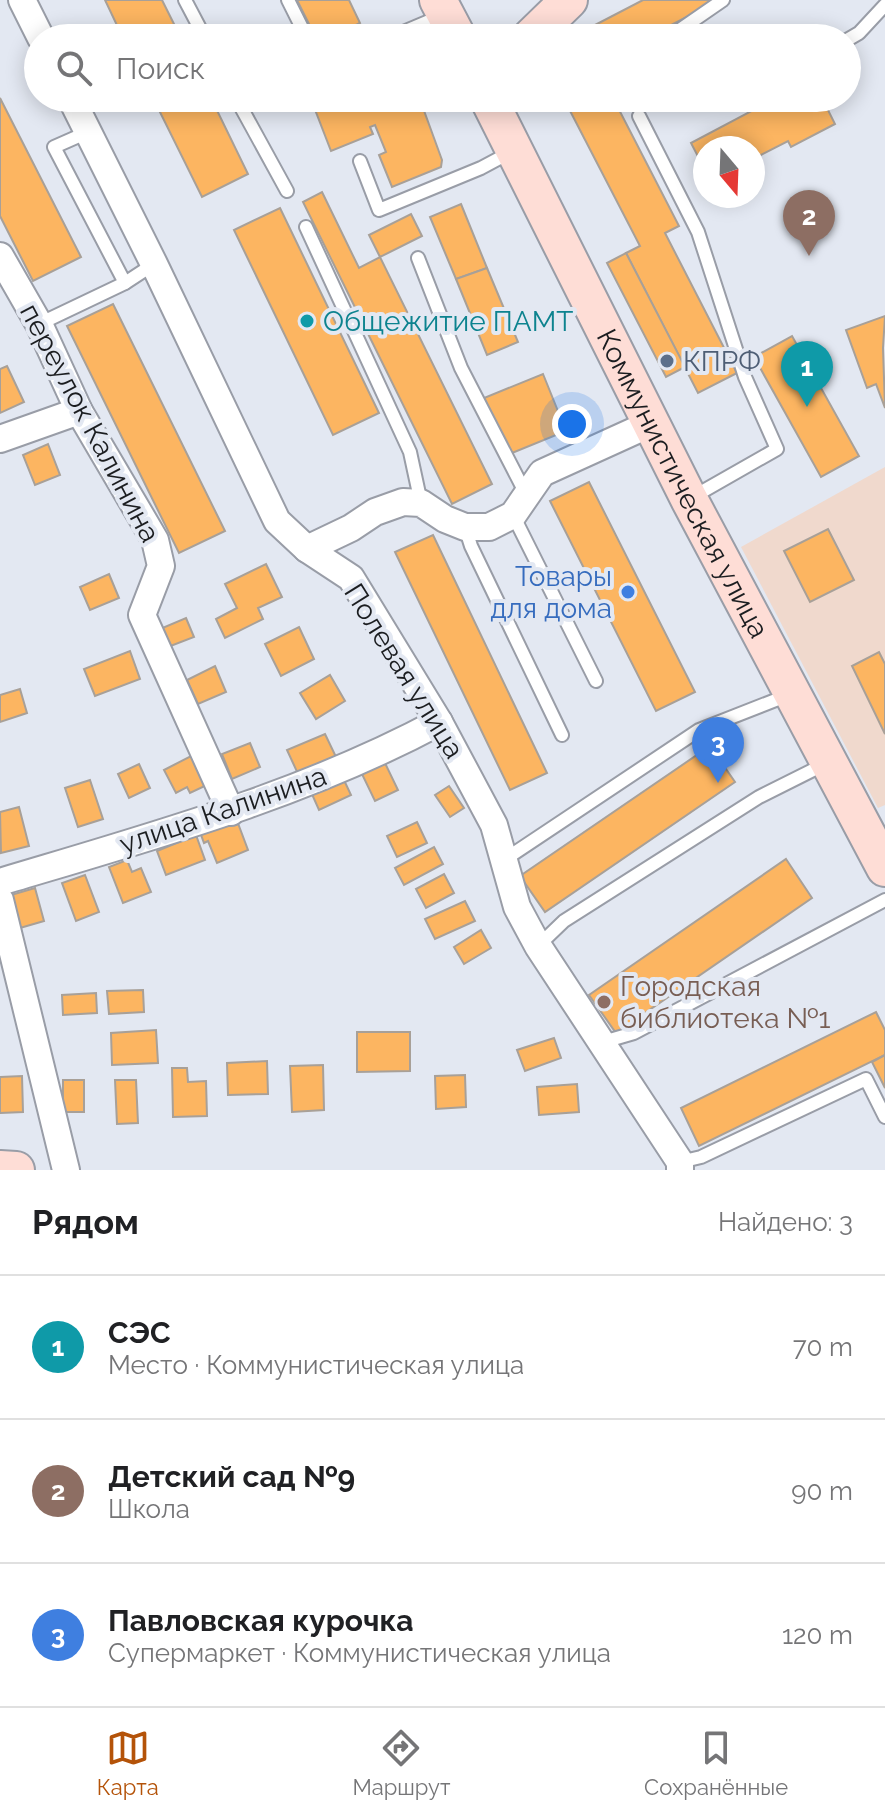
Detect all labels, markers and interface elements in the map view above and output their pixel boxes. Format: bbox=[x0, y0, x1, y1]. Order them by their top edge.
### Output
search box bbox=[24, 24, 861, 112]
icon: search bbox=[52, 46, 96, 90]
text: Поиск bbox=[116, 51, 205, 86]
north arrow bbox=[693, 136, 765, 208]
pin: 2 bbox=[783, 190, 835, 256]
street label: переулок Калинина bbox=[13, 298, 167, 548]
place label: Общежитие ПАМТ bbox=[323, 305, 573, 338]
marker: Общежитие ПАМТ bbox=[298, 312, 316, 330]
street label: Коммунистическая улица bbox=[590, 324, 776, 643]
pin: 1 bbox=[781, 341, 833, 407]
place label: КПРФ bbox=[683, 345, 761, 378]
marker: КПРФ bbox=[658, 352, 676, 370]
your location bbox=[552, 404, 592, 444]
place label: Товары для дома bbox=[490, 560, 612, 625]
street label: Полевая улица bbox=[337, 578, 471, 764]
marker: Товары для дома bbox=[619, 583, 637, 601]
pin: 3 bbox=[692, 717, 744, 783]
street label: улица Калинина bbox=[115, 759, 331, 861]
place label: Городская библиотека №1 bbox=[620, 970, 831, 1035]
marker: Городская библиотека №1 bbox=[595, 993, 613, 1011]
text: Рядом bbox=[32, 1202, 139, 1242]
text: Найдено: 3 bbox=[718, 1207, 853, 1237]
text: СЭС bbox=[108, 1315, 171, 1350]
text: 1 bbox=[52, 1332, 64, 1362]
text: 70 m bbox=[793, 1332, 853, 1362]
text: Место · Коммунистическая улица bbox=[108, 1350, 524, 1380]
text: Детский сад №9 bbox=[108, 1459, 355, 1494]
text: 2 bbox=[51, 1476, 65, 1506]
text: 90 m bbox=[791, 1476, 853, 1506]
text: Школа bbox=[108, 1494, 190, 1524]
text: Павловская курочка bbox=[108, 1603, 414, 1638]
text: 3 bbox=[51, 1620, 65, 1650]
text: 120 m bbox=[782, 1620, 853, 1650]
text: Супермаркет · Коммунистическая улица bbox=[108, 1638, 611, 1668]
tab: Карта bbox=[97, 1726, 159, 1800]
tab: Маршрут bbox=[352, 1726, 450, 1800]
tab: Сохранённые bbox=[644, 1726, 788, 1800]

